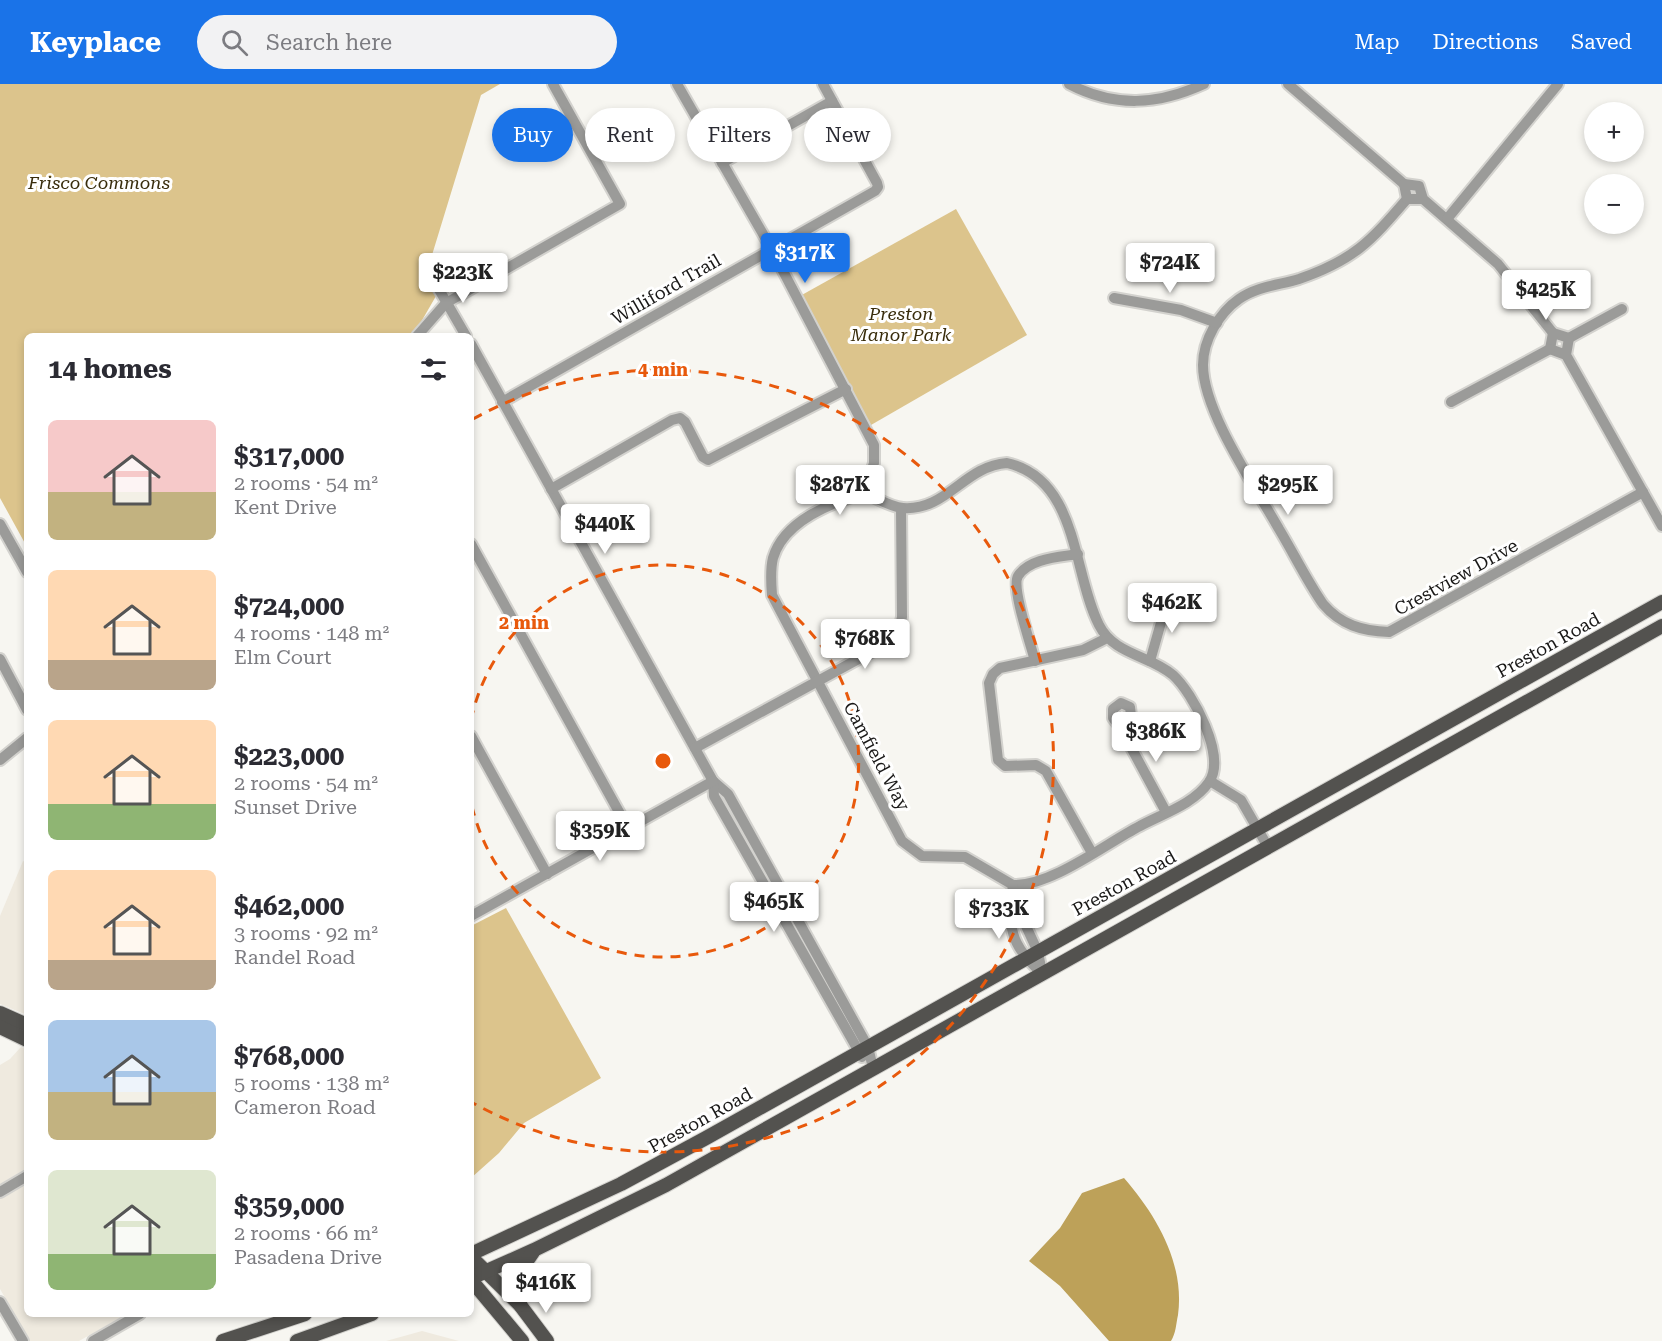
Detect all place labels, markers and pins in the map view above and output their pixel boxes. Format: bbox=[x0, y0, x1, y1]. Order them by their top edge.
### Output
pin: $317K bbox=[763, 233, 847, 284]
pin: $724K bbox=[1128, 243, 1212, 294]
pin: $223K bbox=[421, 253, 505, 304]
pin: $425K bbox=[1504, 270, 1588, 321]
pin: $287K bbox=[798, 465, 882, 516]
pin: $295K bbox=[1246, 465, 1330, 516]
pin: $440K bbox=[563, 504, 647, 555]
pin: $462K bbox=[1130, 583, 1214, 634]
pin: $768K bbox=[823, 619, 907, 670]
pin: $386K bbox=[1114, 712, 1198, 763]
centre of rings bbox=[653, 751, 673, 771]
pin: $359K bbox=[558, 811, 642, 862]
pin: $465K bbox=[732, 882, 816, 933]
pin: $733K bbox=[957, 889, 1041, 940]
pin: $416K bbox=[504, 1263, 588, 1314]

